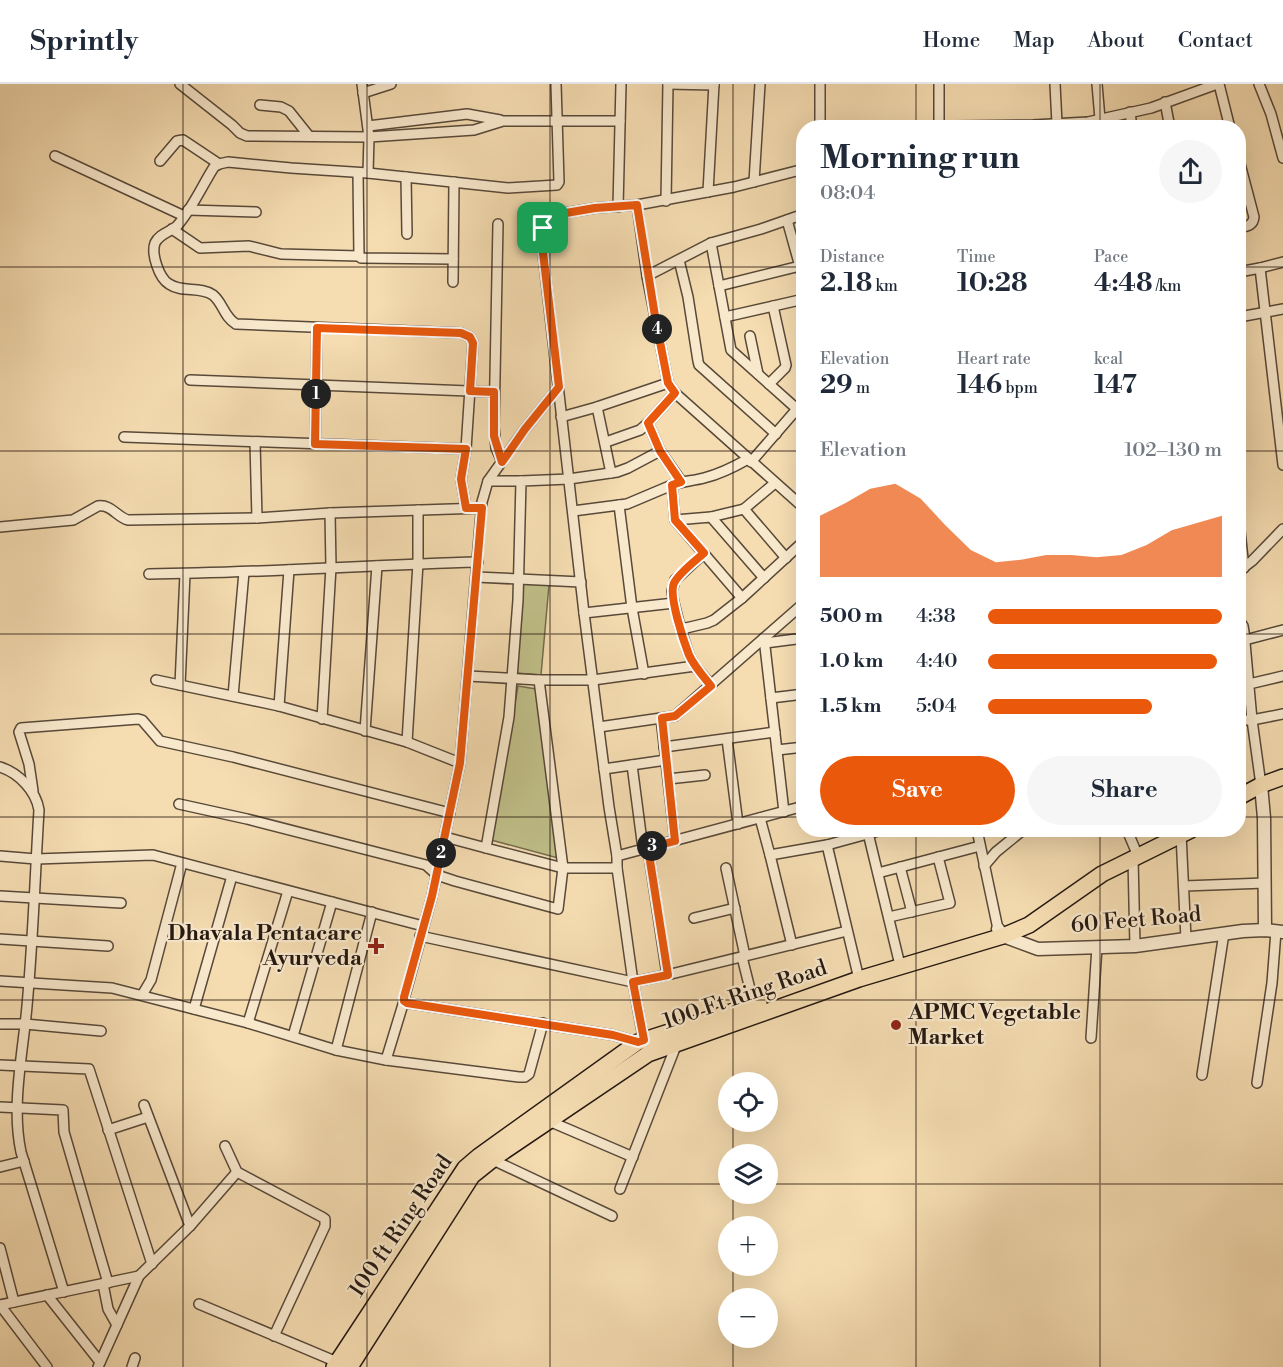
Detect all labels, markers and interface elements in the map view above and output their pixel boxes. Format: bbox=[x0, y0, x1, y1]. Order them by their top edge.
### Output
text: Sprintly bbox=[30, 24, 138, 59]
text: Home bbox=[923, 28, 980, 54]
text: Map bbox=[1013, 28, 1055, 54]
text: About bbox=[1088, 28, 1145, 54]
text: Contact bbox=[1178, 28, 1253, 54]
text: Morning run bbox=[820, 138, 1020, 179]
button: share bbox=[1159, 140, 1222, 203]
text: 08:04 bbox=[820, 181, 875, 206]
pin bbox=[517, 202, 568, 253]
icon: arrive bbox=[526, 211, 559, 244]
text: Distance bbox=[820, 247, 885, 267]
text: Time bbox=[957, 247, 996, 267]
text: Pace bbox=[1094, 247, 1128, 267]
text: 2.18 bbox=[820, 267, 872, 299]
text: 10:28 bbox=[957, 267, 1028, 299]
text: 4:48 bbox=[1094, 267, 1153, 299]
text: km bbox=[872, 276, 898, 296]
text: /km bbox=[1153, 276, 1181, 296]
pin: 4 bbox=[642, 314, 672, 344]
text: 4 bbox=[652, 319, 662, 339]
text: Elevation bbox=[820, 349, 889, 369]
text: Heart rate bbox=[957, 349, 1031, 369]
text: kcal bbox=[1094, 349, 1123, 369]
text: 29 bbox=[820, 369, 853, 401]
text: 146 bbox=[957, 369, 1002, 401]
text: 147 bbox=[1094, 369, 1137, 401]
text: m bbox=[853, 378, 870, 398]
text: bpm bbox=[1002, 378, 1038, 398]
pin: 1 bbox=[301, 379, 331, 409]
text: 1 bbox=[312, 384, 320, 404]
text: Elevation bbox=[820, 438, 907, 463]
text: 102–130 m bbox=[1124, 438, 1222, 463]
text: 500 m bbox=[820, 604, 883, 629]
text: 4:38 bbox=[916, 604, 956, 629]
text: 1.0 km bbox=[820, 649, 884, 674]
text: 4:40 bbox=[916, 649, 958, 674]
text: 1.5 km bbox=[820, 694, 881, 719]
text: 5:04 bbox=[916, 694, 957, 719]
button: Save bbox=[820, 756, 1015, 825]
button: Share bbox=[1027, 756, 1222, 825]
pin: 3 bbox=[637, 831, 667, 861]
text: 3 bbox=[647, 836, 657, 856]
pin: 2 bbox=[426, 838, 456, 868]
text: 2 bbox=[436, 843, 446, 863]
street label: 60 Feet Road bbox=[1070, 901, 1203, 939]
place label: Dhavala Pentacare Ayurveda bbox=[168, 920, 363, 972]
marker: Dhavala Pentacare Ayurveda bbox=[367, 937, 385, 955]
street label: 100 Ft Ring Road bbox=[659, 954, 831, 1036]
place label: APMC Vegetable Market bbox=[907, 999, 1081, 1051]
marker: APMC Vegetable Market bbox=[889, 1018, 903, 1032]
map controls bbox=[718, 1072, 778, 1348]
button: locate bbox=[718, 1072, 778, 1132]
button: layers bbox=[718, 1144, 778, 1204]
street label: 100 ft Ring Road bbox=[343, 1149, 459, 1302]
button: + bbox=[718, 1216, 778, 1276]
button: − bbox=[718, 1288, 778, 1348]

